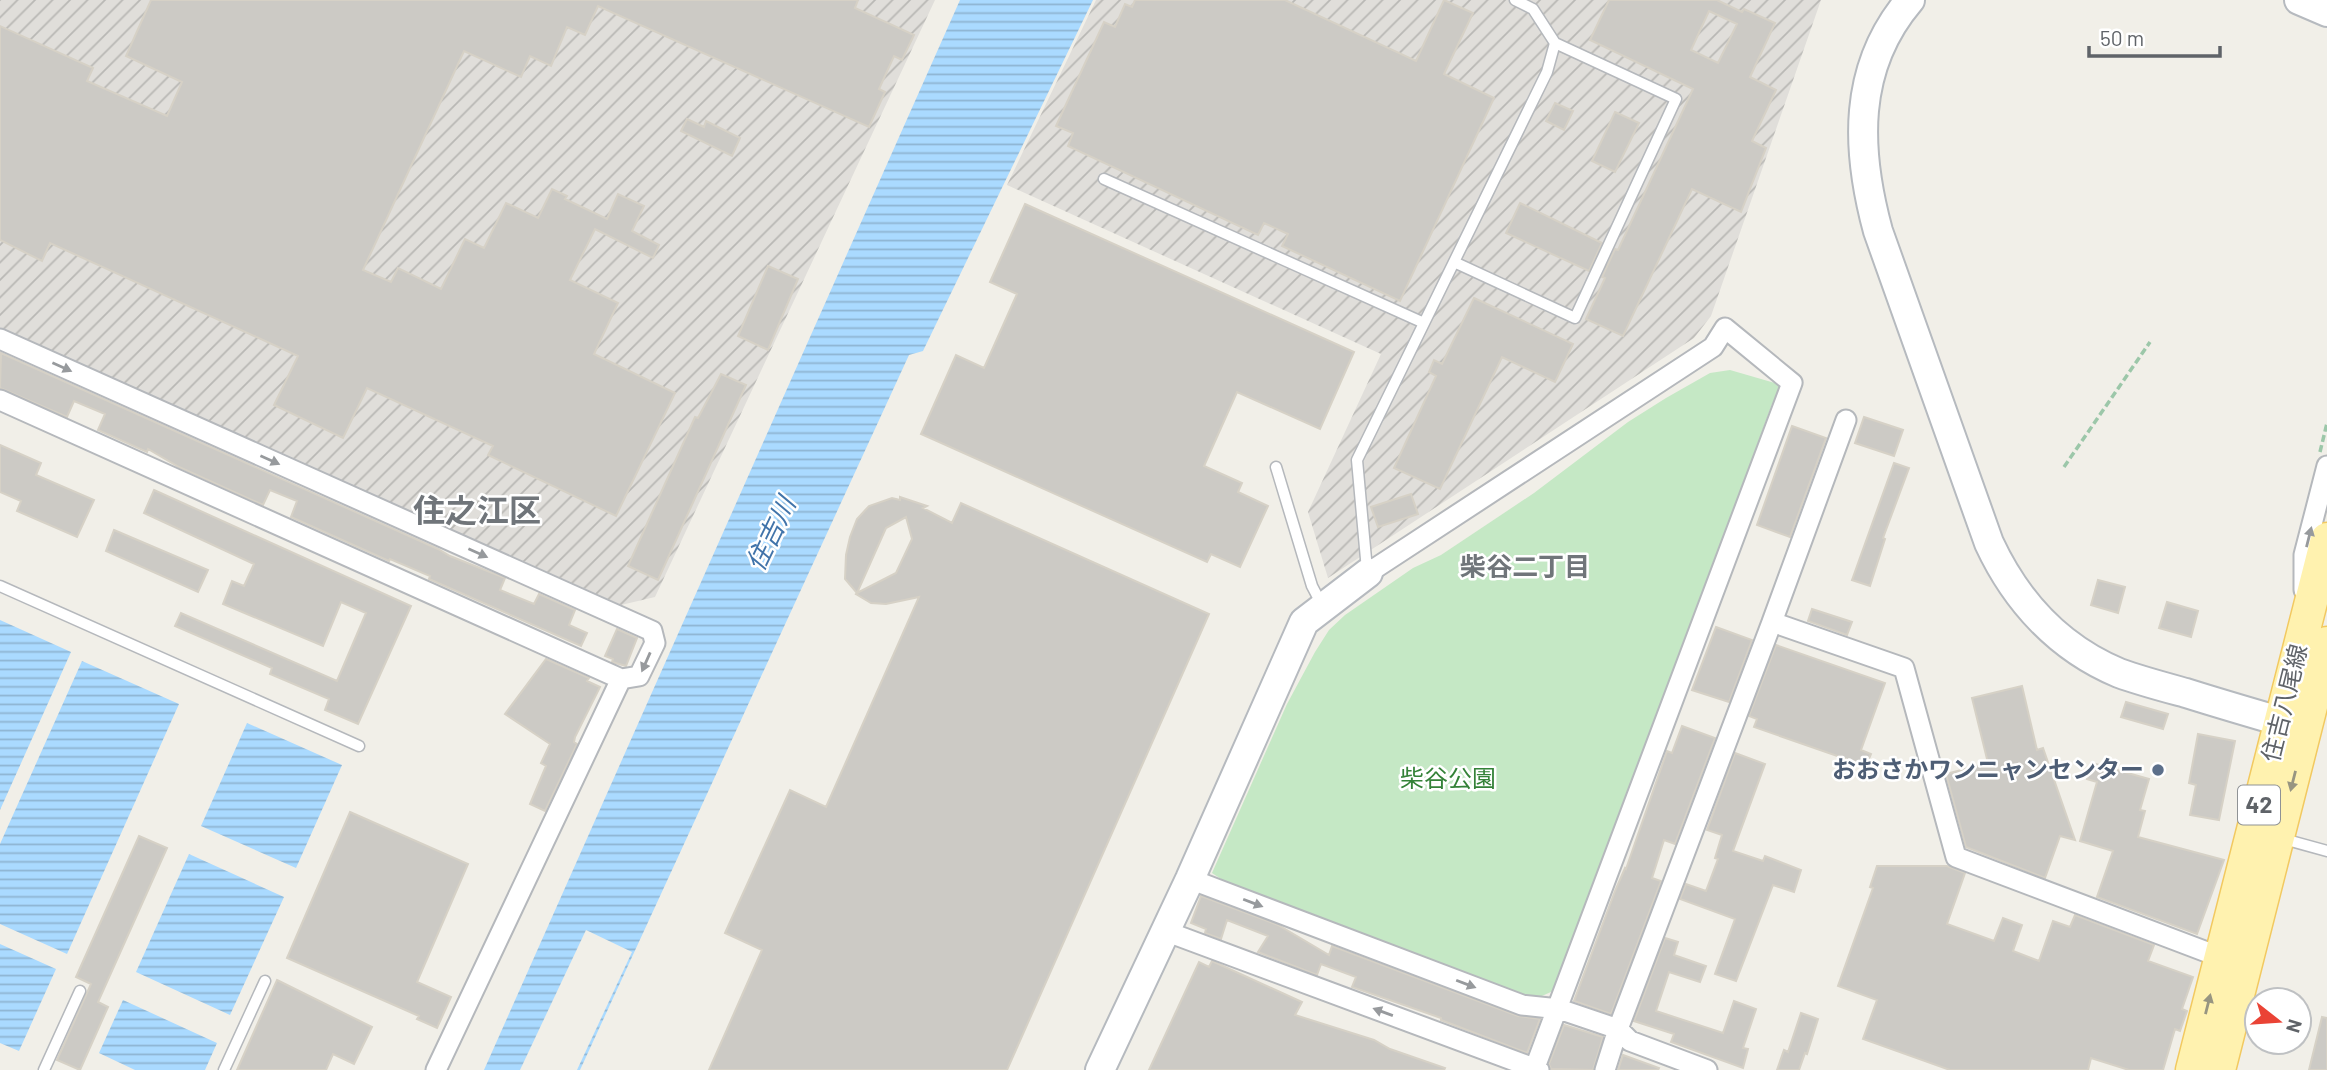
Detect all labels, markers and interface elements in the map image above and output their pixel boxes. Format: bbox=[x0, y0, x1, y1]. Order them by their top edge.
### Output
scale bar bbox=[2089, 14, 2220, 58]
text: 50 m bbox=[2100, 25, 2144, 50]
one-way arrow bbox=[52, 361, 72, 373]
one-way arrow bbox=[260, 454, 280, 466]
water label: 住吉川 bbox=[739, 489, 802, 575]
district label: 住之江区 bbox=[413, 490, 541, 528]
one-way arrow bbox=[2304, 526, 2315, 548]
one-way arrow bbox=[467, 548, 488, 559]
district label: 柴谷二丁目 bbox=[1460, 550, 1590, 581]
street label: 住吉八尾線 bbox=[2255, 641, 2312, 764]
one-way arrow bbox=[640, 652, 652, 672]
place label: おおさかワンニャンセンター bbox=[1832, 754, 2144, 783]
marker: おおさかワンニャンセンター bbox=[2150, 762, 2166, 778]
park label: 柴谷公園 bbox=[1400, 763, 1496, 792]
one-way arrow bbox=[2287, 770, 2298, 792]
road number: 42 bbox=[2238, 786, 2280, 824]
one-way arrow bbox=[1243, 898, 1264, 909]
one-way arrow bbox=[1456, 978, 1477, 989]
north arrow bbox=[2243, 986, 2313, 1056]
one-way arrow bbox=[2203, 993, 2214, 1015]
one-way arrow bbox=[1372, 1006, 1393, 1017]
text: N bbox=[2282, 1017, 2308, 1036]

